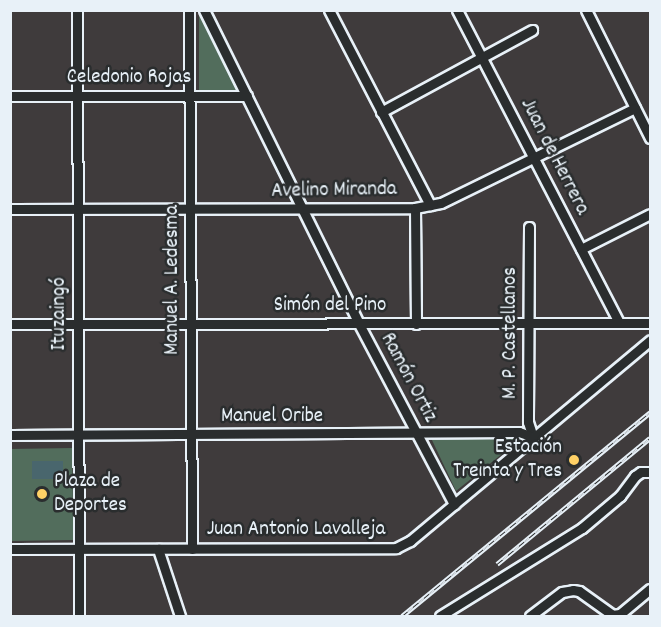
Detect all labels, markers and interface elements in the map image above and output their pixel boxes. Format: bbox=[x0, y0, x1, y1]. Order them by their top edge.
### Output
street label: Celedonio Rojas bbox=[67, 65, 191, 91]
street label: Juan de Herrera bbox=[514, 95, 594, 219]
street label: Avelino Miranda bbox=[271, 177, 397, 205]
street label: Manuel A. Ledesma bbox=[160, 205, 186, 355]
street label: M. P. Castellanos bbox=[498, 267, 524, 399]
street label: Ituzaingó bbox=[47, 277, 73, 351]
street label: Simón del Pino bbox=[274, 293, 386, 319]
street label: Ramón Ortiz bbox=[374, 329, 442, 427]
street label: Manuel Oribe bbox=[221, 404, 323, 430]
place label: Estación Treinta y Tres bbox=[453, 435, 562, 485]
marker: Estación Treinta y Tres bbox=[567, 453, 581, 467]
place label: Plaza de Deportes bbox=[54, 469, 127, 519]
marker: Plaza de Deportes bbox=[35, 487, 49, 501]
street label: Juan Antonio Lavalleja bbox=[207, 517, 385, 543]

